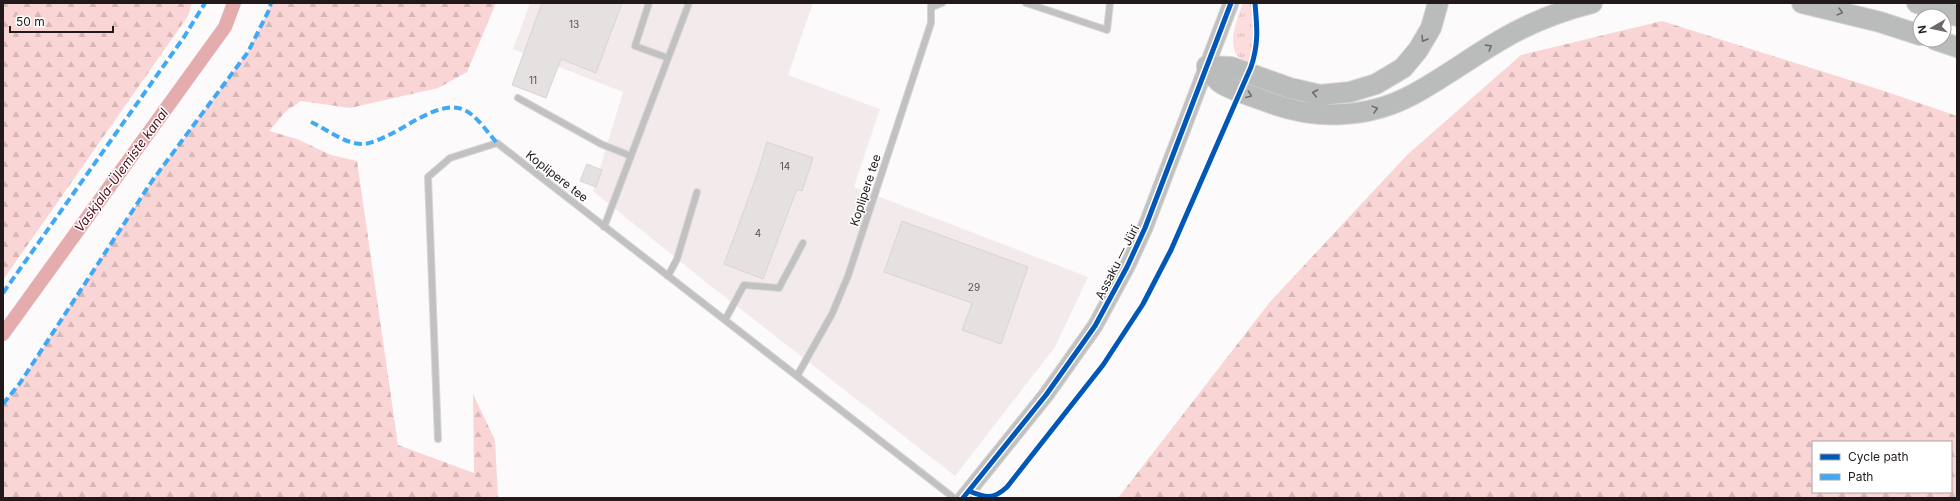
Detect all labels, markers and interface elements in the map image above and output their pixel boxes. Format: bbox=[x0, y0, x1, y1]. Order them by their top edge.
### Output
one-way arrow bbox=[1836, 7, 1843, 16]
scale bar bbox=[10, 8, 113, 34]
north arrow bbox=[1912, 8, 1952, 48]
text: 50 m bbox=[16, 14, 45, 29]
house number: 13 bbox=[569, 18, 579, 30]
text: N bbox=[1915, 24, 1930, 35]
one-way arrow bbox=[1422, 35, 1429, 42]
one-way arrow bbox=[1485, 44, 1492, 52]
house number: 11 bbox=[529, 74, 537, 86]
one-way arrow bbox=[1246, 90, 1253, 98]
one-way arrow bbox=[1312, 90, 1318, 98]
water label: Vaskjala-Ülemiste kanal bbox=[71, 104, 172, 235]
one-way arrow bbox=[1372, 105, 1379, 114]
street label: Koplipere tee bbox=[523, 147, 591, 205]
street label: Koplipere tee bbox=[846, 152, 884, 228]
house number: 14 bbox=[780, 160, 790, 172]
street label: Assaku — Jüri bbox=[1092, 222, 1142, 302]
house number: 4 bbox=[755, 227, 761, 239]
house number: 29 bbox=[968, 281, 980, 293]
legend bbox=[1812, 441, 1952, 493]
text: Cycle path bbox=[1848, 449, 1909, 464]
text: Path bbox=[1848, 469, 1873, 484]

